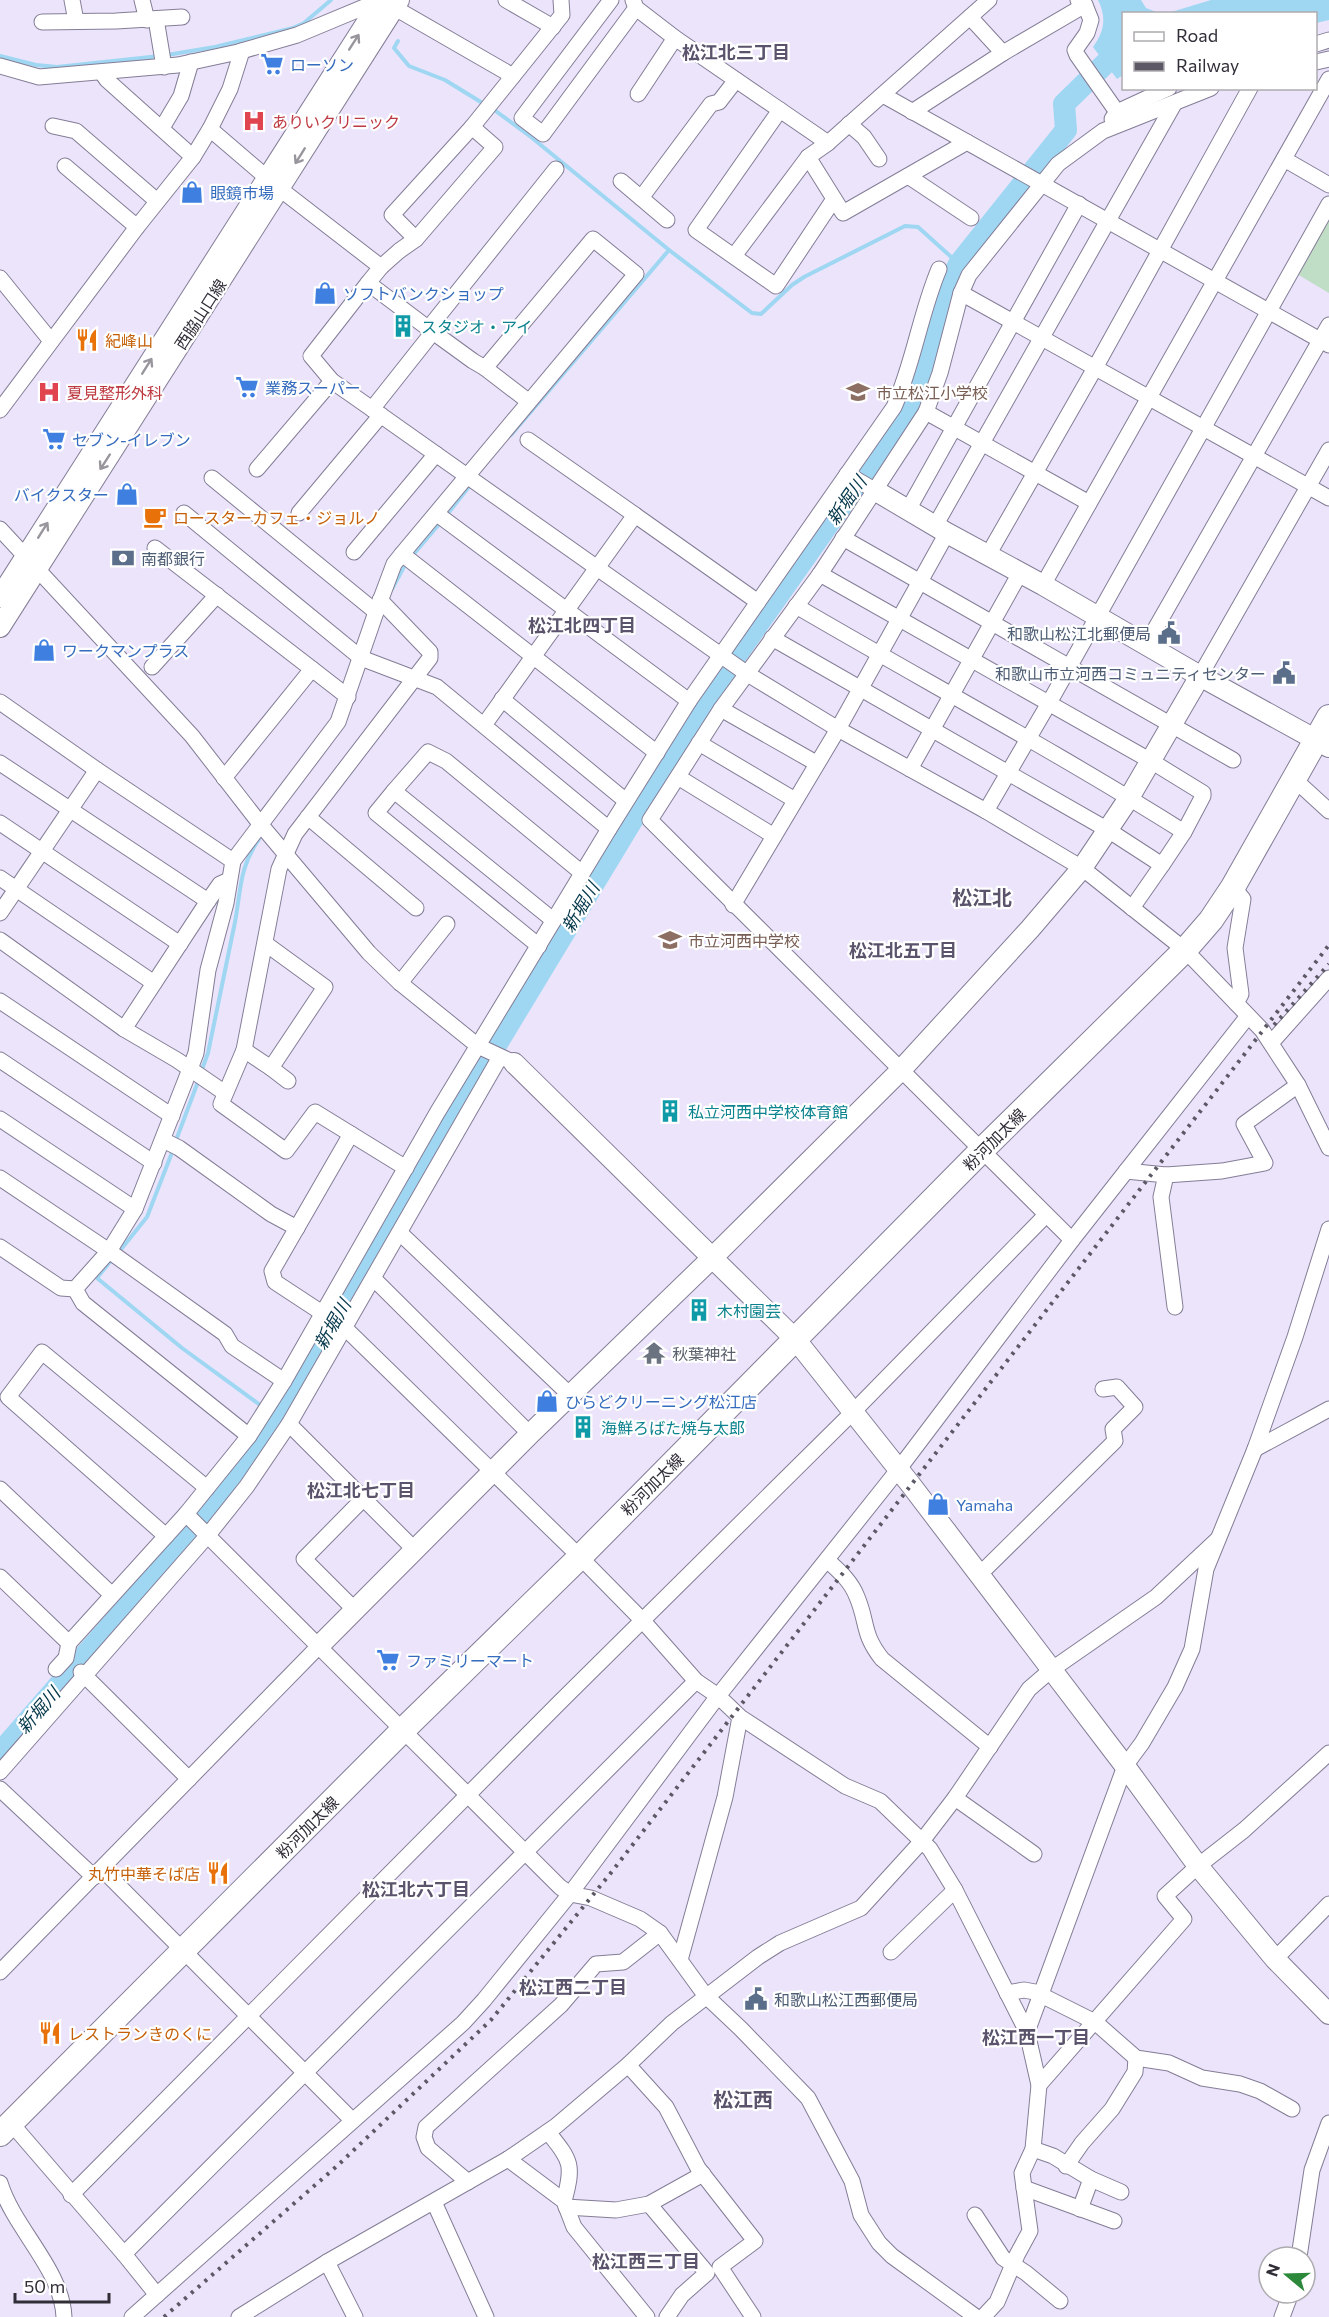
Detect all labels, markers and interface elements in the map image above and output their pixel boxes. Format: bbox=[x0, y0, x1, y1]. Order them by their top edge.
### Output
legend bbox=[1122, 12, 1317, 90]
text: Road bbox=[1176, 24, 1218, 46]
one-way arrow bbox=[348, 34, 360, 51]
district label: 松江北三丁目 bbox=[682, 41, 790, 63]
supermarket icon: ローソン bbox=[259, 51, 285, 77]
text: Railway bbox=[1176, 54, 1239, 76]
place label: ローソン bbox=[290, 55, 354, 74]
hospital icon: ありいクリニック bbox=[241, 108, 267, 134]
place label: ありいクリニック bbox=[272, 112, 400, 131]
one-way arrow bbox=[294, 147, 306, 164]
shop icon: 眼鏡市場 bbox=[179, 179, 205, 205]
place label: 眼鏡市場 bbox=[210, 183, 274, 202]
street label: 西脇山口線 bbox=[170, 275, 230, 353]
shop icon: ソフトバンクショップ bbox=[312, 280, 338, 306]
place label: ソフトバンクショップ bbox=[343, 284, 504, 303]
building icon: スタジオ・アイ bbox=[390, 313, 416, 339]
place label: スタジオ・アイ bbox=[421, 317, 532, 336]
restaurant icon: 紀峰山 bbox=[74, 327, 100, 353]
place label: 紀峰山 bbox=[105, 331, 153, 350]
one-way arrow bbox=[141, 357, 154, 374]
supermarket icon: 業務スーパー bbox=[234, 374, 260, 400]
place label: 業務スーパー bbox=[265, 378, 361, 397]
hospital icon: 夏見整形外科 bbox=[36, 379, 62, 405]
school or university icon: 市立松江小学校 bbox=[845, 379, 871, 405]
place label: 夏見整形外科 bbox=[67, 383, 163, 402]
place label: 市立松江小学校 bbox=[876, 383, 988, 402]
supermarket icon: セブン-イレブン bbox=[41, 426, 67, 452]
place label: セブン-イレブン bbox=[72, 430, 191, 449]
one-way arrow bbox=[99, 453, 111, 470]
water label: 新堀川 bbox=[822, 470, 872, 528]
shop icon: バイクスター bbox=[114, 481, 140, 507]
place label: バイクスター bbox=[14, 485, 109, 504]
cafe icon: ロースターカフェ・ジョルノ bbox=[142, 504, 168, 530]
place label: ロースターカフェ・ジョルノ bbox=[173, 508, 380, 527]
one-way arrow bbox=[37, 522, 49, 539]
bank icon: 南都銀行 bbox=[110, 545, 136, 571]
place label: 南都銀行 bbox=[141, 549, 205, 568]
district label: 松江北四丁目 bbox=[528, 614, 636, 636]
public building icon: 和歌山松江北郵便局 bbox=[1156, 620, 1182, 646]
place label: 和歌山松江北郵便局 bbox=[1007, 624, 1151, 643]
shop icon: ワークマンプラス bbox=[31, 637, 57, 663]
place label: ワークマンプラス bbox=[62, 641, 189, 660]
public building icon: 和歌山市立河西コミュニティセンター bbox=[1271, 660, 1297, 686]
place label: 和歌山市立河西コミュニティセンター bbox=[995, 664, 1266, 683]
water label: 新堀川 bbox=[557, 876, 604, 936]
district label: 松江北 bbox=[952, 885, 1012, 909]
school or university icon: 市立河西中学校 bbox=[657, 927, 683, 953]
place label: 市立河西中学校 bbox=[688, 931, 800, 950]
district label: 松江北五丁目 bbox=[849, 939, 957, 961]
building icon: 私立河西中学校体育館 bbox=[657, 1098, 683, 1124]
place label: 私立河西中学校体育館 bbox=[688, 1102, 848, 1121]
street label: 粉河加太線 bbox=[959, 1104, 1029, 1174]
water label: 新堀川 bbox=[309, 1293, 356, 1353]
building icon: 木村園芸 bbox=[686, 1297, 712, 1323]
place label: 木村園芸 bbox=[717, 1301, 781, 1320]
temple icon: 秋葉神社 bbox=[641, 1340, 667, 1366]
place label: 秋葉神社 bbox=[672, 1344, 736, 1363]
shop icon: ひらどクリーニング松江店 bbox=[534, 1388, 560, 1414]
place label: ひらどクリーニング松江店 bbox=[565, 1392, 757, 1411]
building icon: 海鮮ろばた焼与太郎 bbox=[570, 1414, 596, 1440]
place label: 海鮮ろばた焼与太郎 bbox=[601, 1418, 745, 1437]
street label: 粉河加太線 bbox=[617, 1449, 687, 1519]
district label: 松江北七丁目 bbox=[307, 1479, 415, 1501]
shop icon: Yamaha bbox=[925, 1491, 951, 1517]
place label: Yamaha bbox=[956, 1495, 1013, 1514]
supermarket icon: ファミリーマート bbox=[375, 1647, 401, 1673]
place label: ファミリーマート bbox=[406, 1651, 534, 1670]
water label: 新堀川 bbox=[12, 1681, 65, 1738]
street label: 粉河加太線 bbox=[272, 1792, 342, 1862]
restaurant icon: 丸竹中華そば店 bbox=[205, 1860, 231, 1886]
place label: 丸竹中華そば店 bbox=[88, 1864, 200, 1883]
district label: 松江北六丁目 bbox=[362, 1878, 470, 1900]
district label: 松江西二丁目 bbox=[519, 1976, 627, 1998]
public building icon: 和歌山松江西郵便局 bbox=[743, 1986, 769, 2012]
place label: 和歌山松江西郵便局 bbox=[774, 1990, 918, 2009]
restaurant icon: レストランきのくに bbox=[37, 2020, 63, 2046]
place label: レストランきのくに bbox=[68, 2024, 212, 2043]
district label: 松江西一丁目 bbox=[982, 2026, 1090, 2048]
district label: 松江西 bbox=[713, 2087, 773, 2111]
north arrow bbox=[1257, 2245, 1317, 2305]
district label: 松江西三丁目 bbox=[592, 2250, 700, 2272]
text: N bbox=[1261, 2261, 1283, 2279]
scale bar bbox=[15, 2266, 110, 2304]
text: 50 m bbox=[24, 2275, 65, 2297]

